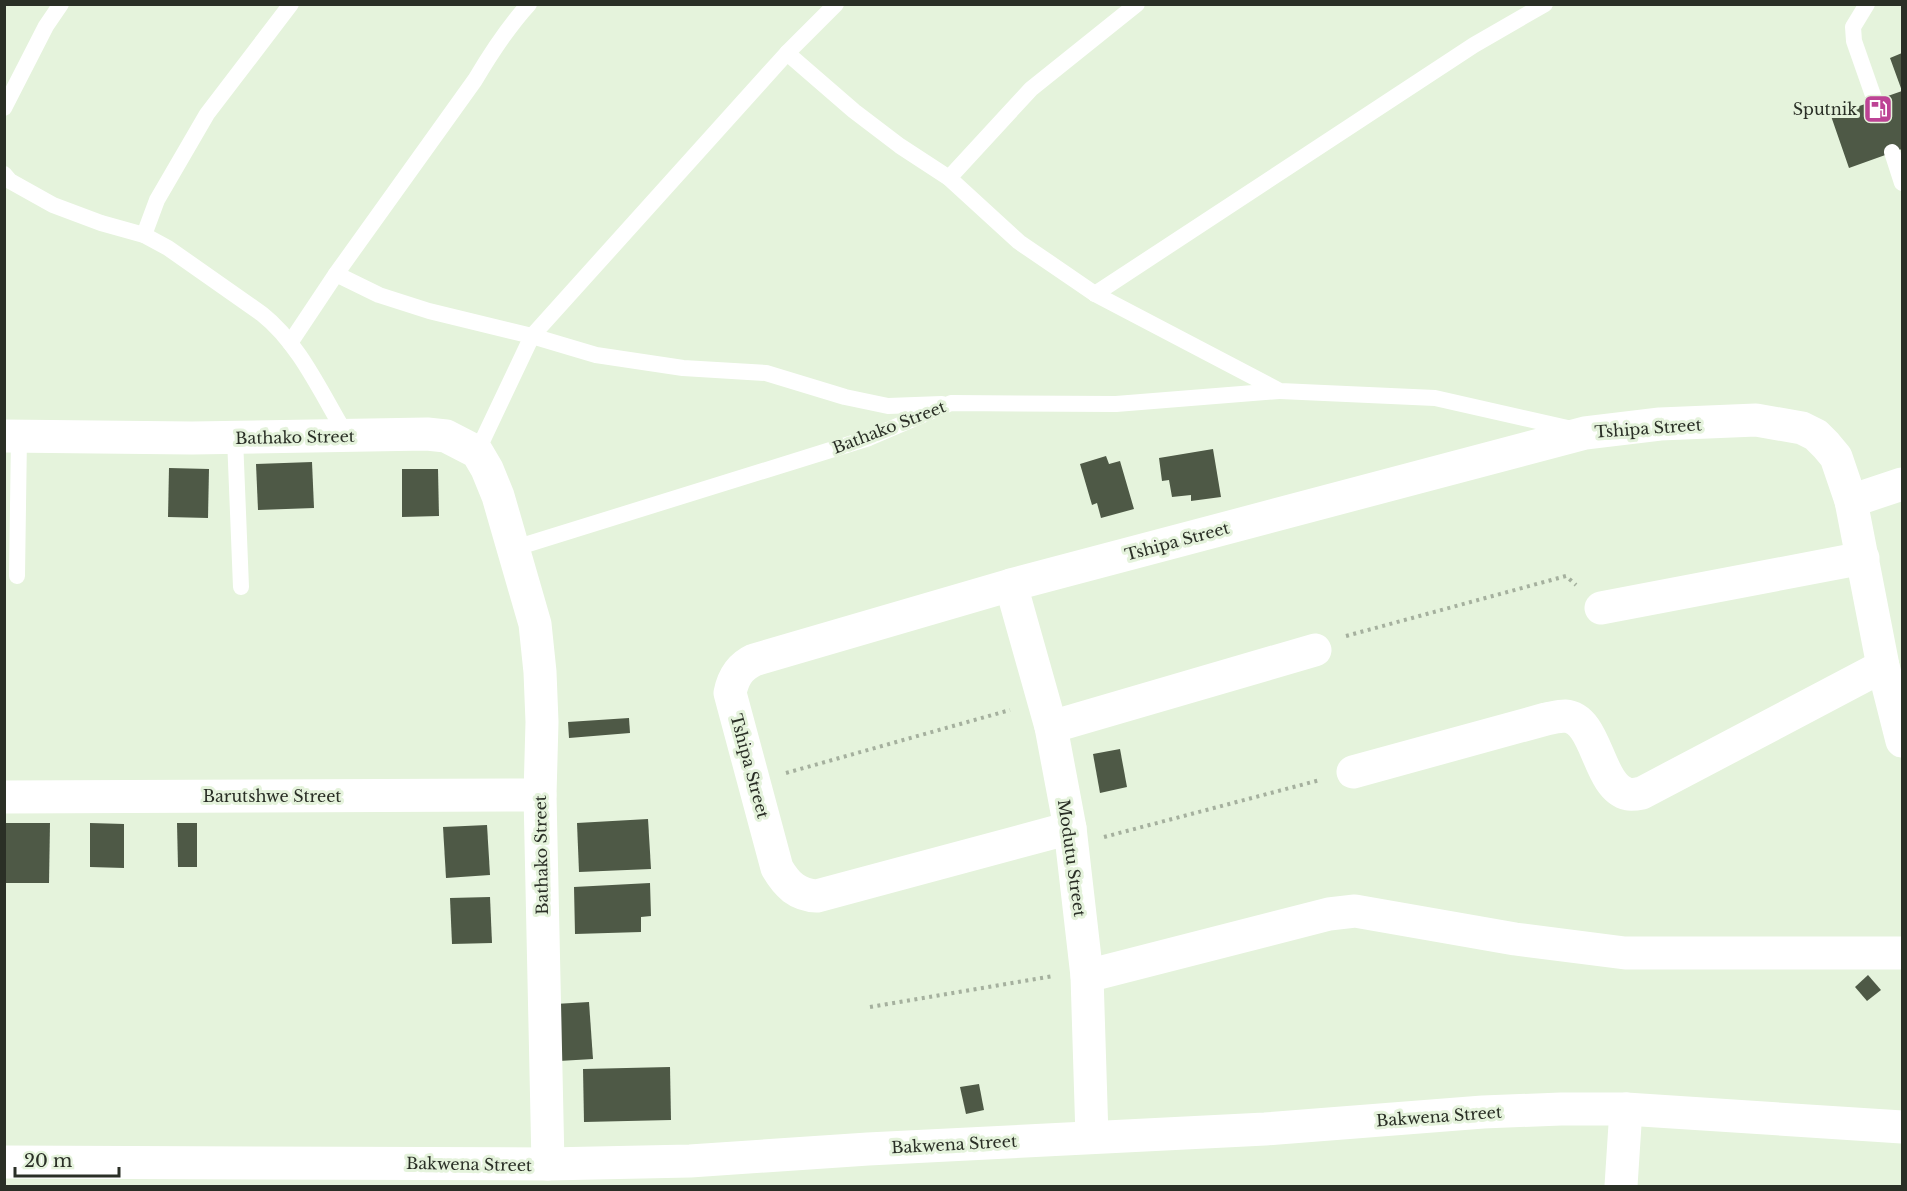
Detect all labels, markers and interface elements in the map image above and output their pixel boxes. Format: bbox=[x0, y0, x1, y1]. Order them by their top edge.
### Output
fuel station icon: Sputnik bbox=[1862, 93, 1894, 125]
place label: Sputnik bbox=[1793, 99, 1857, 119]
street label: Bathako Street bbox=[830, 396, 948, 458]
street label: Tshipa Street bbox=[1594, 414, 1702, 442]
street label: Bathako Street bbox=[235, 426, 355, 448]
street label: Tshipa Street bbox=[1123, 517, 1231, 565]
street label: Tshipa Street bbox=[726, 712, 774, 820]
street label: Barutshwe Street bbox=[203, 786, 341, 806]
street label: Bathako Street bbox=[530, 795, 552, 915]
street label: Modutu Street bbox=[1054, 798, 1090, 918]
street label: Bakwena Street bbox=[1375, 1102, 1503, 1130]
street label: Bakwena Street bbox=[891, 1131, 1017, 1157]
scale bar bbox=[15, 1140, 118, 1178]
text: 20 m bbox=[24, 1150, 72, 1172]
street label: Bakwena Street bbox=[406, 1153, 532, 1175]

